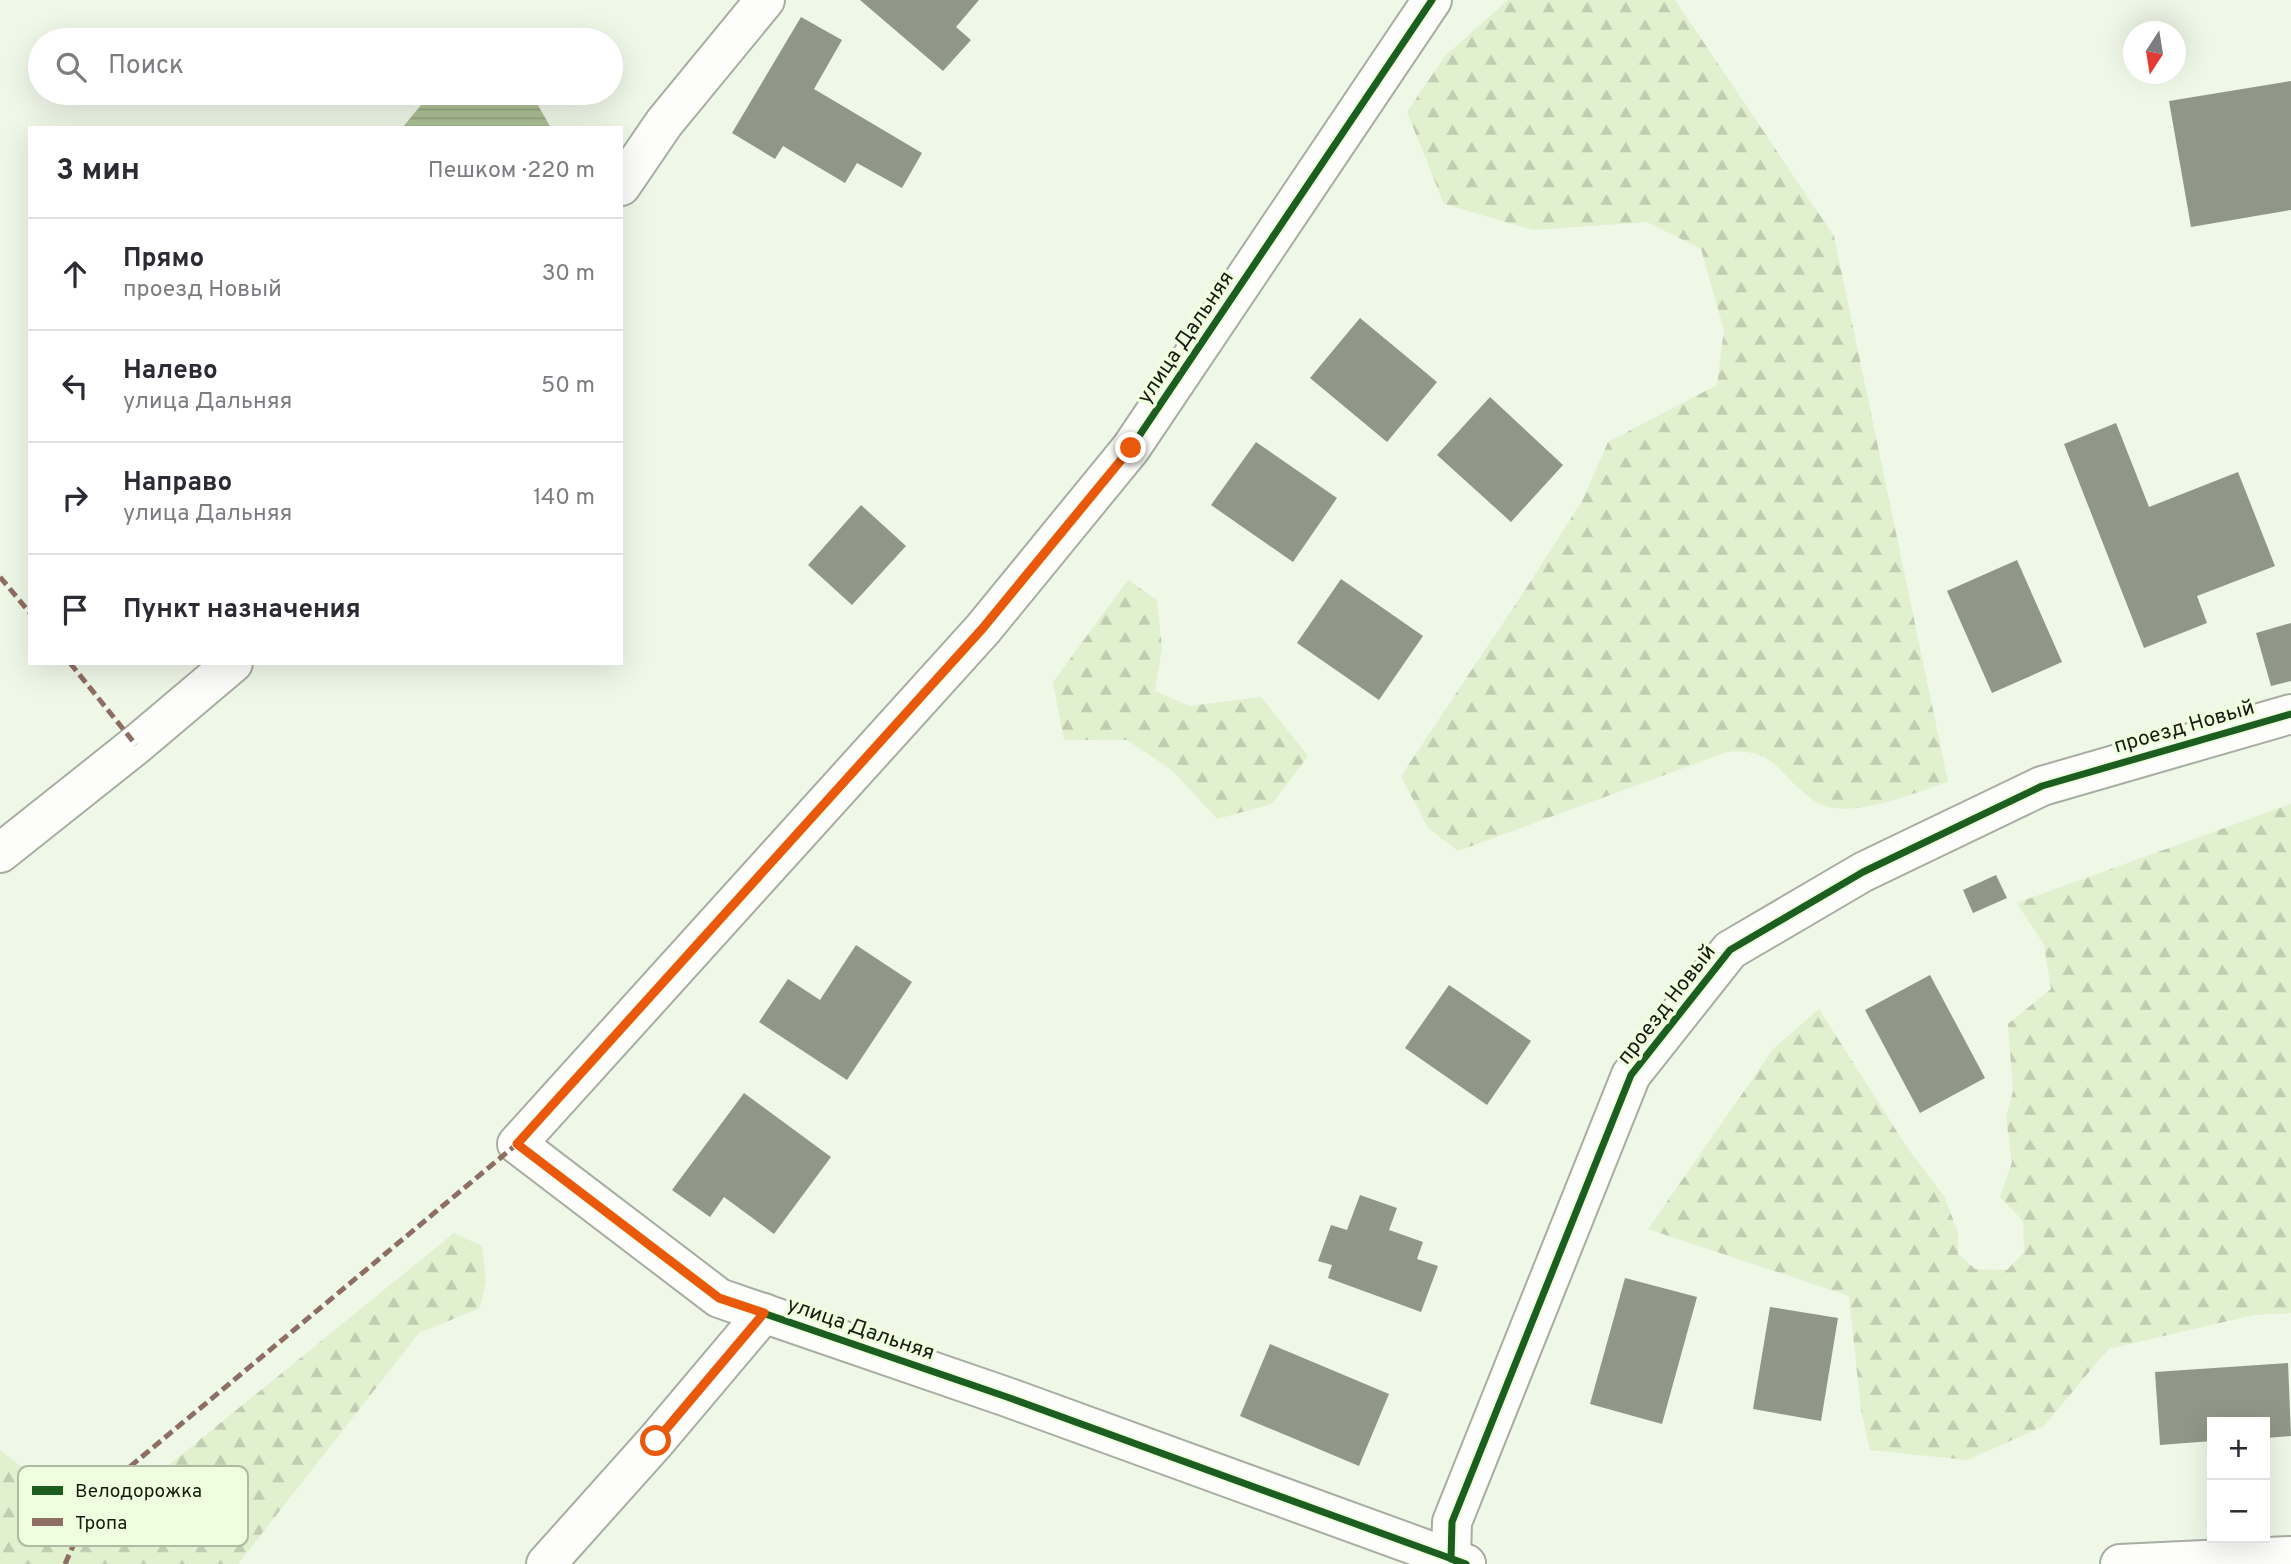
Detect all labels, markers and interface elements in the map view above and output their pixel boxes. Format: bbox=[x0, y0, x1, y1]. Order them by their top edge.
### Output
north arrow bbox=[2123, 21, 2186, 84]
search box bbox=[28, 28, 623, 105]
icon: search bbox=[52, 48, 90, 86]
text: Поиск bbox=[108, 50, 184, 83]
text: 3 мин bbox=[56, 153, 140, 190]
text: Пешком · 220 m bbox=[428, 157, 595, 186]
text: Прямо bbox=[123, 243, 204, 276]
icon: ahead bbox=[56, 255, 94, 293]
text: 30 m bbox=[542, 260, 595, 289]
street label: улица Дальняя bbox=[1132, 266, 1241, 409]
text: проезд Новый bbox=[123, 276, 282, 305]
text: Налево bbox=[123, 355, 218, 388]
icon: left bbox=[56, 367, 94, 405]
text: 50 m bbox=[541, 372, 595, 401]
text: улица Дальняя bbox=[123, 388, 292, 417]
route end bbox=[1115, 432, 1146, 463]
text: Направо bbox=[123, 467, 232, 500]
icon: right bbox=[56, 479, 94, 517]
text: 140 m bbox=[533, 484, 595, 513]
text: улица Дальняя bbox=[123, 500, 292, 529]
icon: arrive bbox=[56, 591, 94, 629]
text: Пункт назначения bbox=[123, 594, 361, 627]
street label: проезд Новый bbox=[2111, 694, 2258, 760]
street label: проезд Новый bbox=[1612, 939, 1722, 1070]
street label: улица Дальняя bbox=[783, 1292, 938, 1367]
map controls bbox=[2207, 1417, 2270, 1543]
button: + bbox=[2207, 1417, 2270, 1480]
route start bbox=[640, 1425, 671, 1456]
legend bbox=[18, 1466, 248, 1546]
text: Велодорожка bbox=[75, 1480, 202, 1504]
button: − bbox=[2207, 1480, 2270, 1543]
text: Тропа bbox=[75, 1512, 127, 1536]

